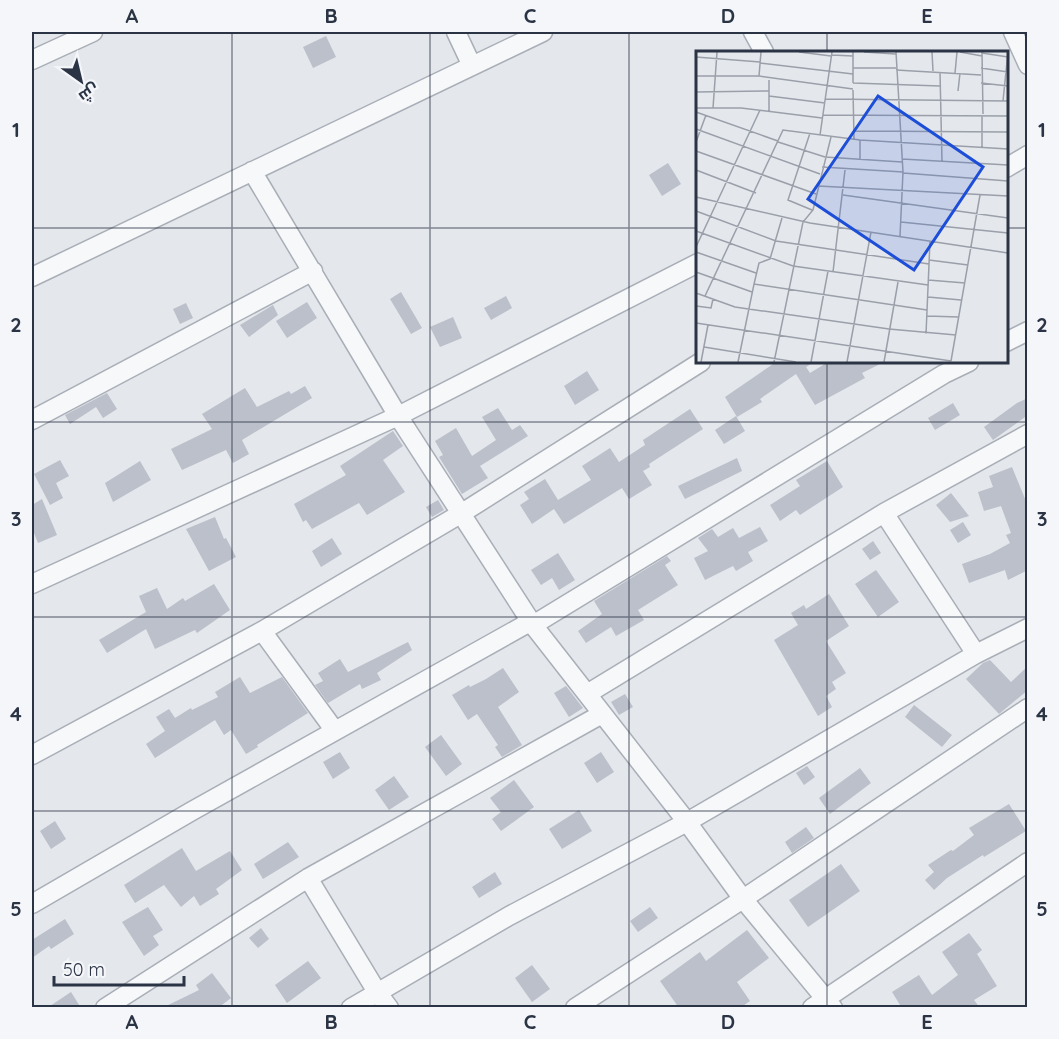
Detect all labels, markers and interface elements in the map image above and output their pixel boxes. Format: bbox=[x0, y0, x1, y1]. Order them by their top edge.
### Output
text: A bbox=[126, 3, 139, 28]
text: B bbox=[324, 3, 338, 28]
text: C bbox=[524, 3, 537, 28]
text: D bbox=[721, 3, 735, 28]
text: E bbox=[921, 3, 933, 28]
north arrow bbox=[51, 51, 111, 111]
inset map bbox=[696, 51, 1008, 363]
text: ش bbox=[75, 79, 103, 107]
text: 1 bbox=[12, 117, 20, 142]
text: 1 bbox=[1038, 117, 1046, 142]
text: 2 bbox=[10, 312, 22, 337]
text: 2 bbox=[1036, 312, 1048, 337]
text: 3 bbox=[11, 506, 21, 531]
text: 3 bbox=[1037, 506, 1047, 531]
text: 4 bbox=[10, 701, 22, 726]
text: 4 bbox=[1036, 701, 1048, 726]
text: 5 bbox=[10, 896, 22, 921]
text: 5 bbox=[1036, 896, 1048, 921]
scale bar bbox=[54, 949, 184, 987]
text: 50 m bbox=[63, 958, 105, 981]
text: A bbox=[126, 1009, 139, 1034]
text: B bbox=[324, 1009, 338, 1034]
text: C bbox=[524, 1009, 537, 1034]
text: D bbox=[721, 1009, 735, 1034]
text: E bbox=[921, 1009, 933, 1034]

